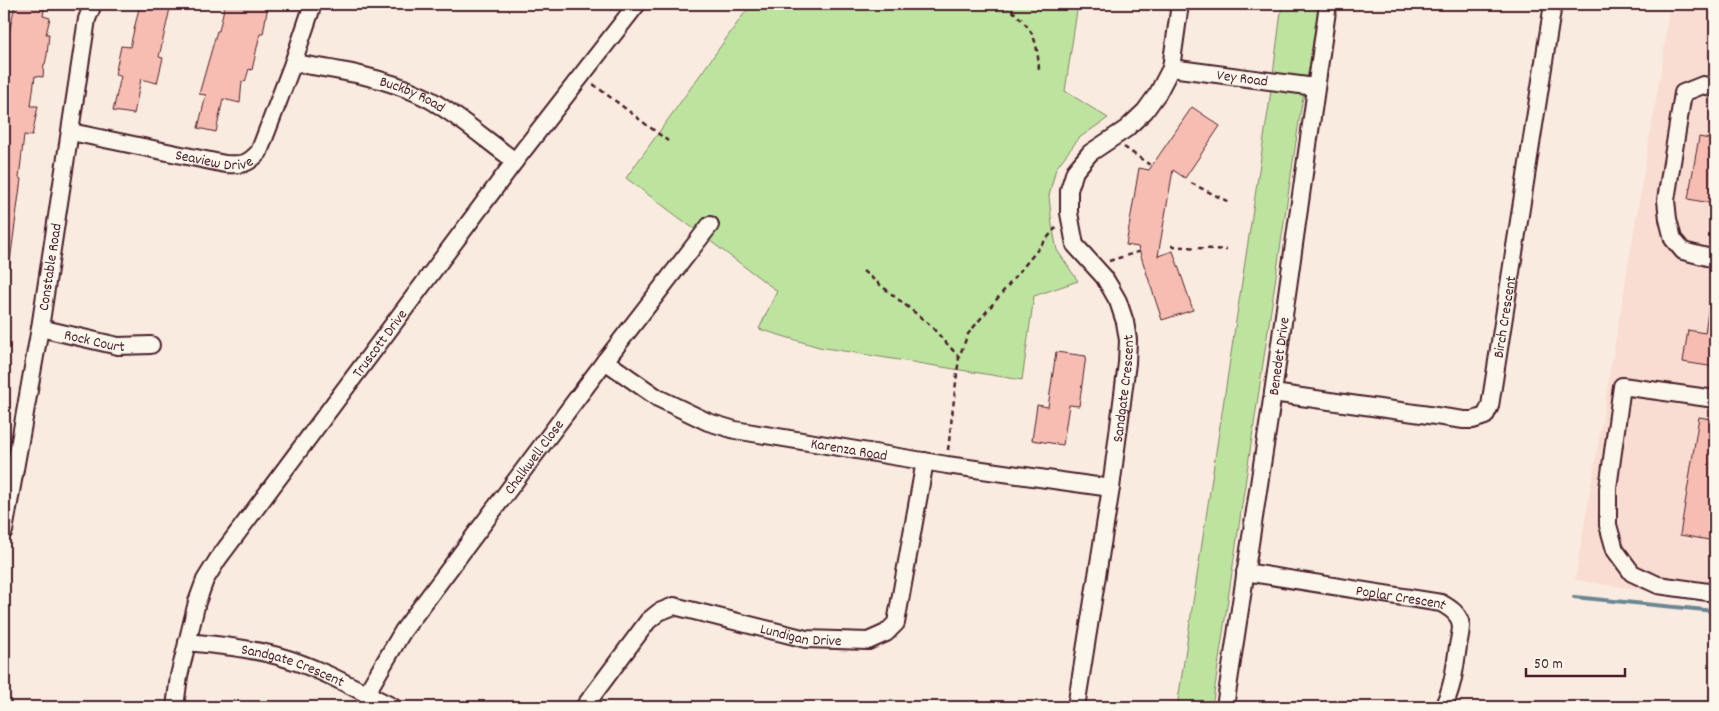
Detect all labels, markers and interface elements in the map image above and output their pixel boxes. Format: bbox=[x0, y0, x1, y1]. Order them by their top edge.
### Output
street label: Vey Road bbox=[1215, 65, 1269, 94]
street label: Buckby Road bbox=[377, 71, 449, 119]
street label: Seaview Drive bbox=[173, 145, 259, 177]
street label: Constable Road bbox=[34, 222, 69, 312]
street label: Birch Crescent bbox=[1489, 274, 1523, 360]
street label: Truscott Drive bbox=[348, 305, 414, 383]
street label: Benedet Drive bbox=[1264, 315, 1297, 397]
street label: Rock Court bbox=[62, 325, 125, 359]
street label: Sandgate Crescent bbox=[1108, 332, 1141, 444]
street label: Chalkwell Close bbox=[500, 415, 571, 500]
street label: Karenza Road bbox=[809, 434, 889, 468]
street label: Poplar Crescent bbox=[1354, 581, 1450, 617]
street label: Lundigan Drive bbox=[757, 619, 842, 653]
street label: Sandgate Crescent bbox=[240, 640, 348, 694]
scale bar bbox=[1526, 646, 1625, 678]
text: 50 m bbox=[1534, 654, 1563, 676]

